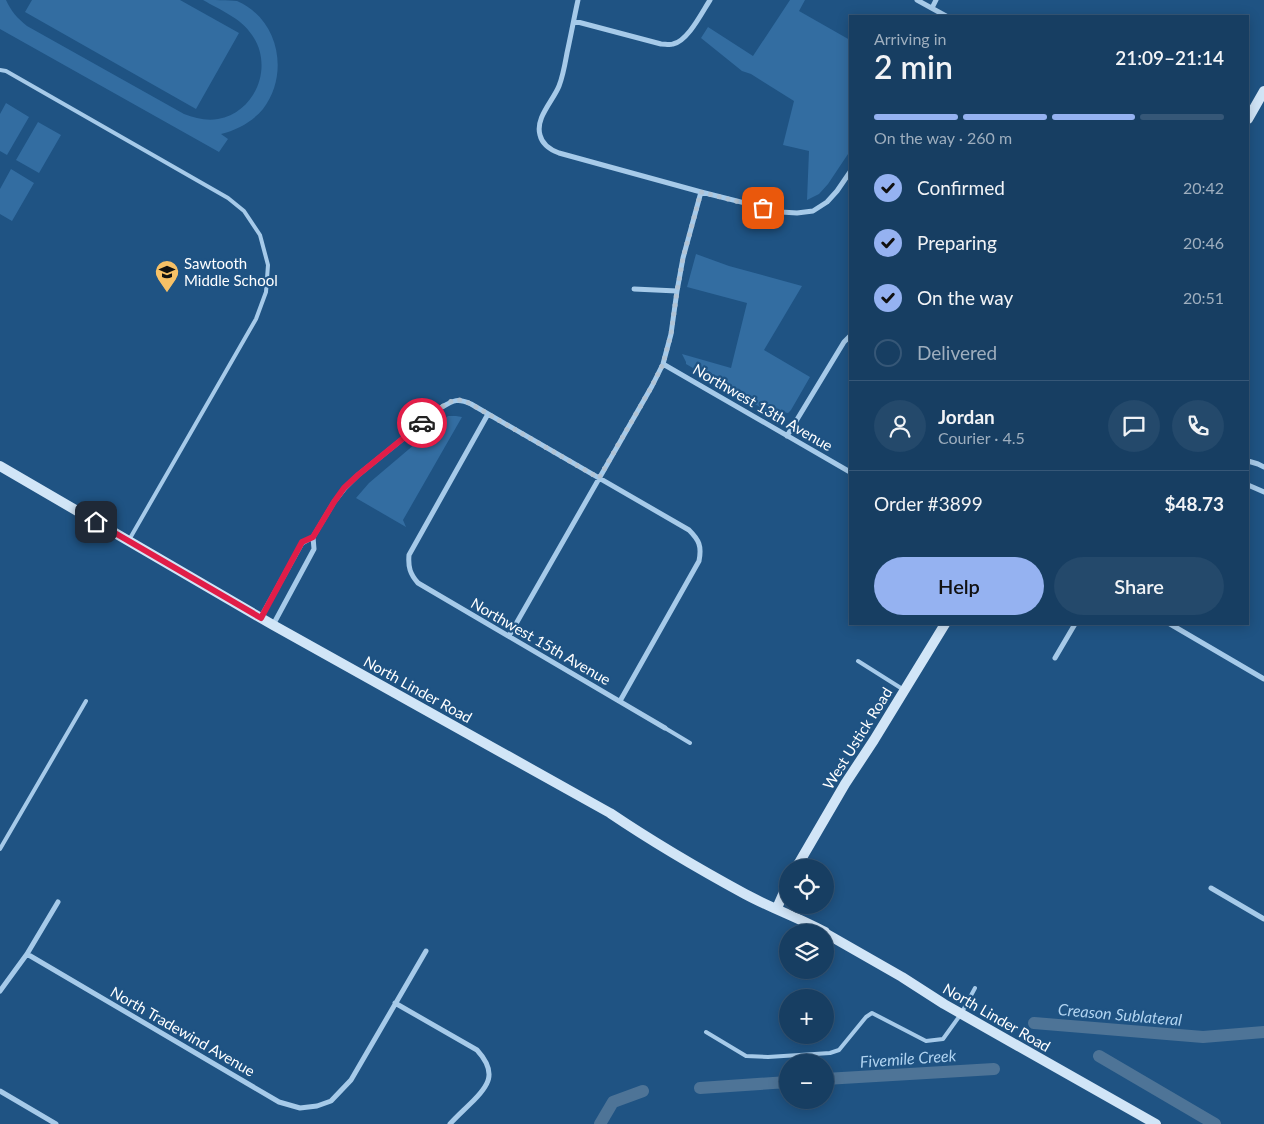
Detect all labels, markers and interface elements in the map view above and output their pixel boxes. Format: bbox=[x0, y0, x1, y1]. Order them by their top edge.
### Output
text: Arriving in bbox=[874, 29, 947, 48]
text: 21:09–21:14 bbox=[1115, 46, 1224, 69]
text: 2 min bbox=[874, 47, 953, 86]
text: On the way · 260 m bbox=[874, 128, 1012, 147]
icon: check bbox=[874, 174, 902, 202]
text: Confirmed bbox=[917, 176, 1005, 199]
text: 20:42 bbox=[1183, 178, 1224, 197]
pin bbox=[742, 187, 784, 229]
icon: bag bbox=[749, 194, 777, 222]
icon: check bbox=[874, 229, 902, 257]
text: Preparing bbox=[917, 231, 997, 254]
text: 20:46 bbox=[1183, 233, 1224, 252]
place label: Sawtooth Middle School bbox=[184, 254, 278, 289]
school or university icon: Sawtooth Middle School bbox=[154, 259, 180, 293]
icon: check bbox=[874, 284, 902, 312]
text: On the way bbox=[917, 286, 1013, 309]
text: 20:51 bbox=[1183, 288, 1224, 307]
text: Delivered bbox=[917, 341, 997, 364]
street label: Northwest 13th Avenue bbox=[690, 360, 836, 454]
courier bbox=[397, 398, 447, 448]
button: person bbox=[874, 400, 926, 452]
button: chat bbox=[1108, 400, 1160, 452]
button: phone bbox=[1172, 400, 1224, 452]
text: Jordan bbox=[938, 405, 995, 428]
icon: car bbox=[408, 409, 436, 437]
text: Courier · 4.5 bbox=[938, 428, 1025, 447]
text: Order #3899 bbox=[874, 492, 983, 515]
text: $48.73 bbox=[1164, 492, 1224, 515]
pin bbox=[75, 501, 117, 543]
icon: home bbox=[82, 508, 110, 536]
button: Help bbox=[874, 557, 1044, 615]
button: Share bbox=[1054, 557, 1224, 615]
street label: Northwest 15th Avenue bbox=[468, 594, 614, 688]
street label: North Linder Road bbox=[361, 652, 475, 726]
street label: West Ustick Road bbox=[818, 684, 896, 792]
map controls bbox=[779, 859, 834, 1109]
button: locate bbox=[779, 859, 834, 914]
button: layers bbox=[779, 924, 834, 979]
street label: North Linder Road bbox=[940, 979, 1054, 1055]
street label: North Tradewind Avenue bbox=[108, 982, 258, 1080]
button: + bbox=[779, 989, 834, 1044]
water label: Creason Sublateral bbox=[1057, 999, 1183, 1029]
water label: Fivemile Creek bbox=[859, 1045, 957, 1071]
button: − bbox=[779, 1054, 834, 1109]

